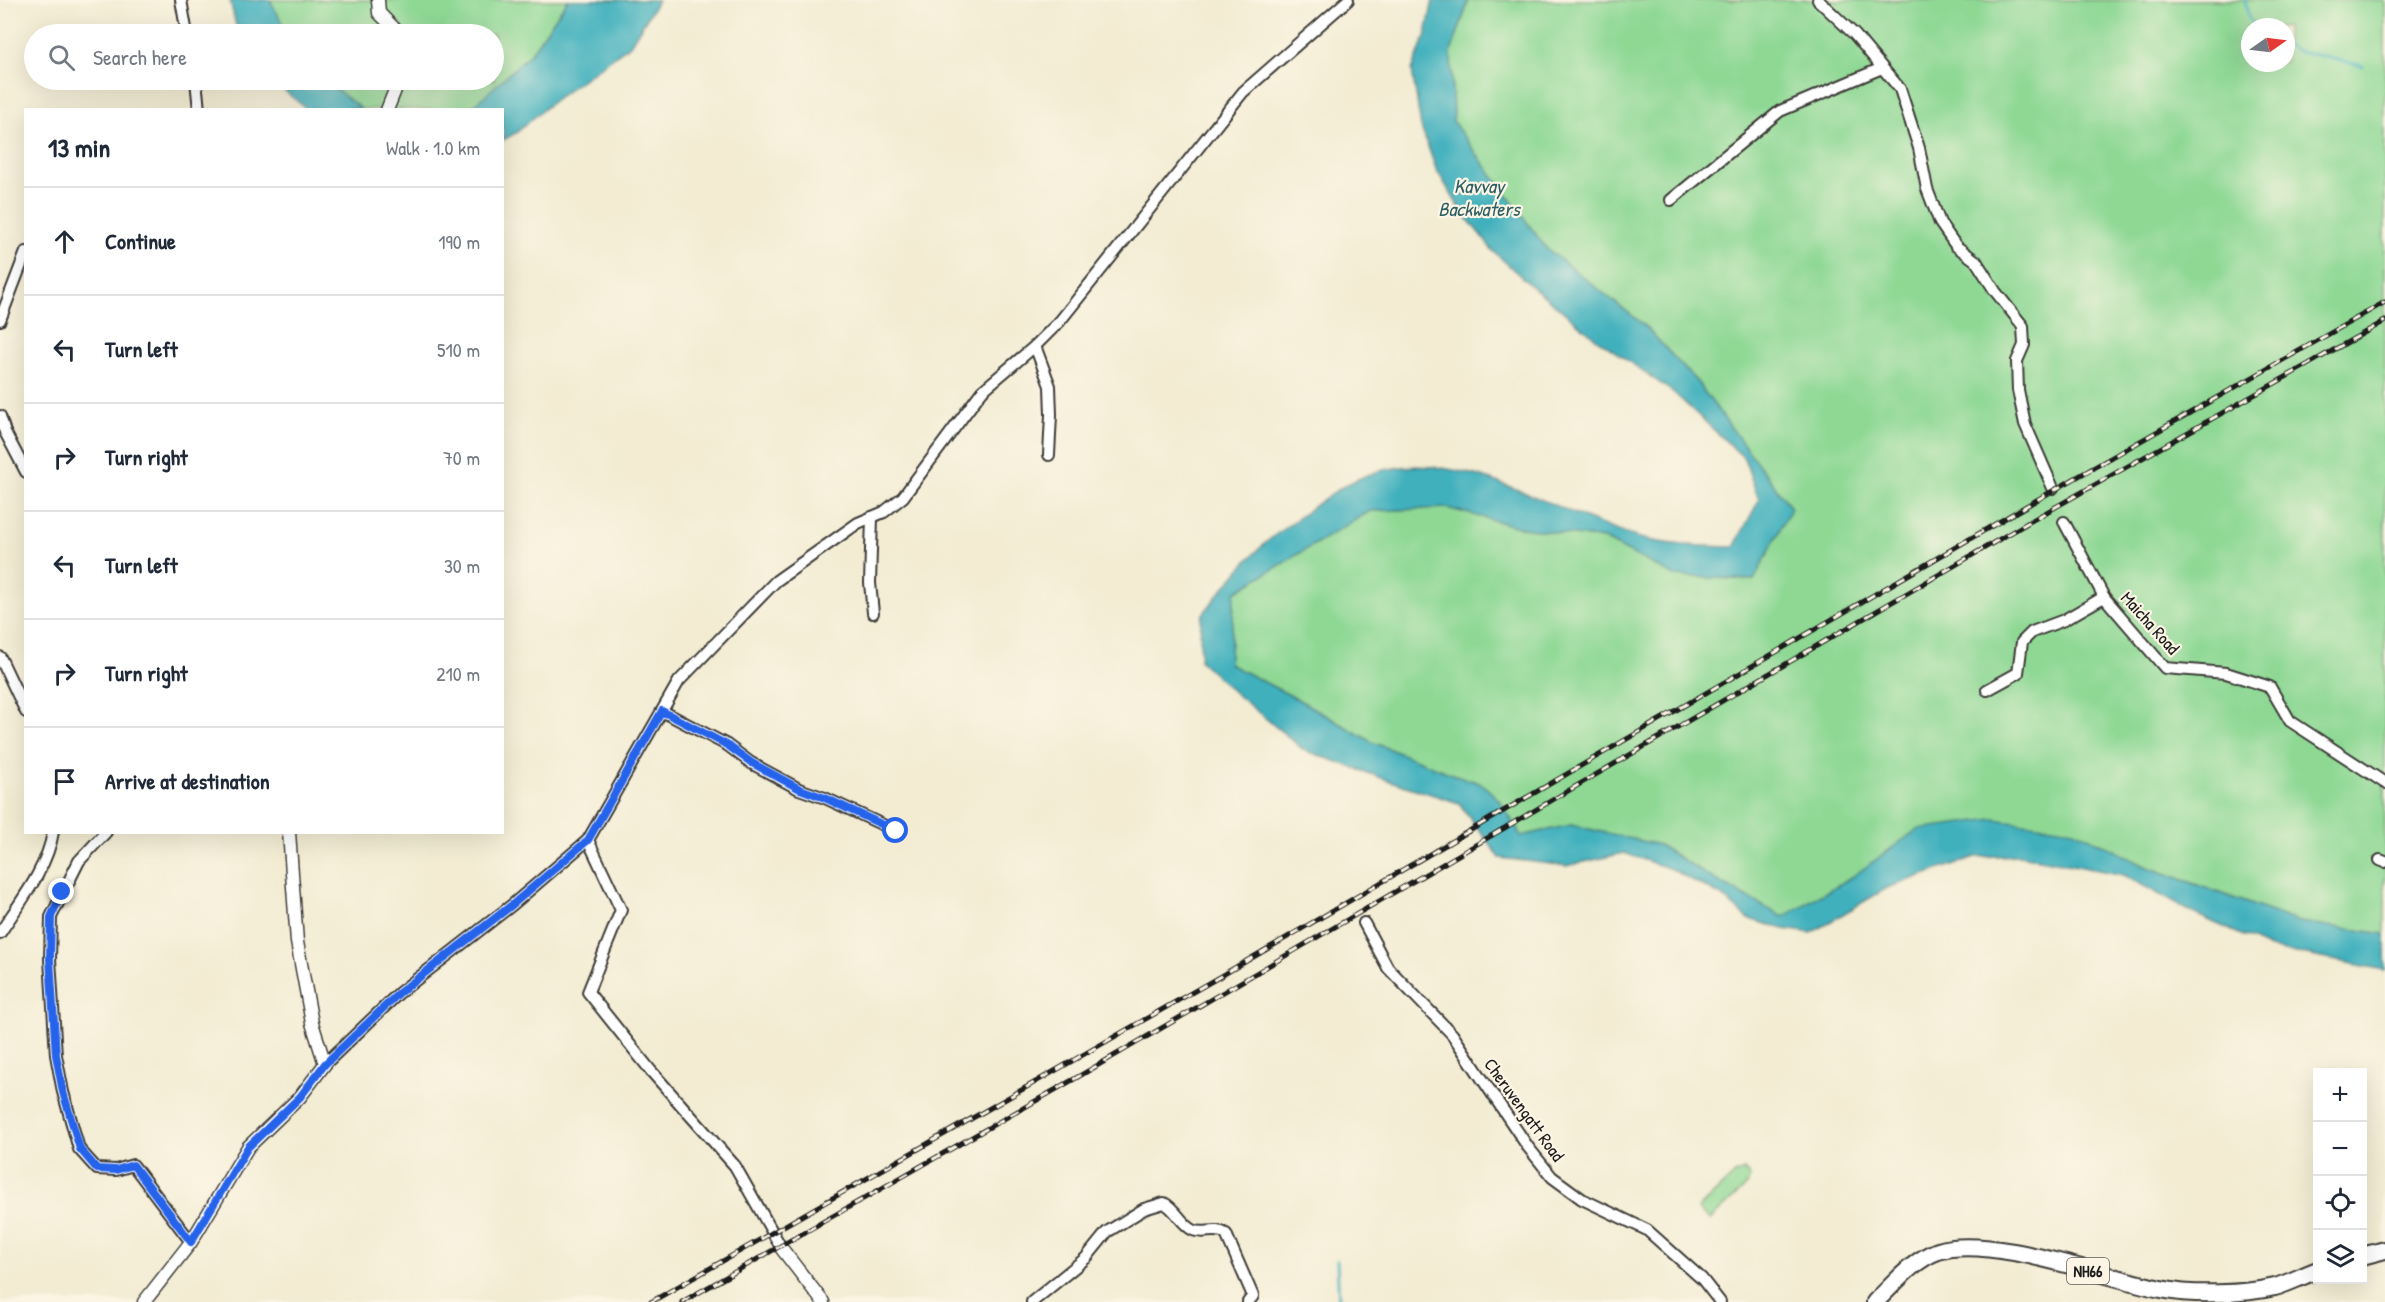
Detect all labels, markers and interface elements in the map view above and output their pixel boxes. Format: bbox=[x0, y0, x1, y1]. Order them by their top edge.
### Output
north arrow bbox=[2241, 18, 2295, 72]
search box bbox=[24, 24, 504, 90]
icon: search bbox=[45, 41, 78, 74]
text: Search here bbox=[93, 42, 187, 72]
text: 13 min bbox=[48, 130, 110, 165]
text: Walk · 1.0 km bbox=[386, 134, 480, 161]
water label: Kavvay Backwaters bbox=[1438, 172, 1522, 222]
icon: ahead bbox=[48, 225, 81, 258]
text: Continue bbox=[105, 226, 176, 256]
text: 190 m bbox=[438, 228, 480, 255]
icon: left bbox=[48, 333, 81, 366]
text: Turn left bbox=[105, 334, 178, 364]
text: 510 m bbox=[437, 336, 480, 363]
icon: right bbox=[48, 441, 81, 474]
text: Turn right bbox=[105, 442, 188, 472]
text: 70 m bbox=[443, 444, 480, 471]
icon: left bbox=[48, 549, 81, 582]
text: Turn left bbox=[105, 550, 178, 580]
text: 30 m bbox=[444, 552, 480, 579]
street label: Maicha Road bbox=[2115, 586, 2185, 660]
icon: right bbox=[48, 657, 81, 690]
text: Turn right bbox=[105, 658, 188, 688]
text: 210 m bbox=[436, 660, 480, 687]
icon: arrive bbox=[48, 765, 81, 798]
text: Arrive at destination bbox=[105, 766, 270, 796]
route start bbox=[882, 817, 908, 843]
route end bbox=[48, 878, 74, 904]
street label: Cheruvengatt Road bbox=[1478, 1053, 1570, 1167]
map controls bbox=[2313, 1068, 2367, 1284]
button: + bbox=[2313, 1068, 2367, 1122]
button: − bbox=[2313, 1122, 2367, 1176]
button: locate bbox=[2313, 1176, 2367, 1230]
button: layers bbox=[2313, 1230, 2367, 1284]
road number: NH66 bbox=[2067, 1258, 2109, 1284]

